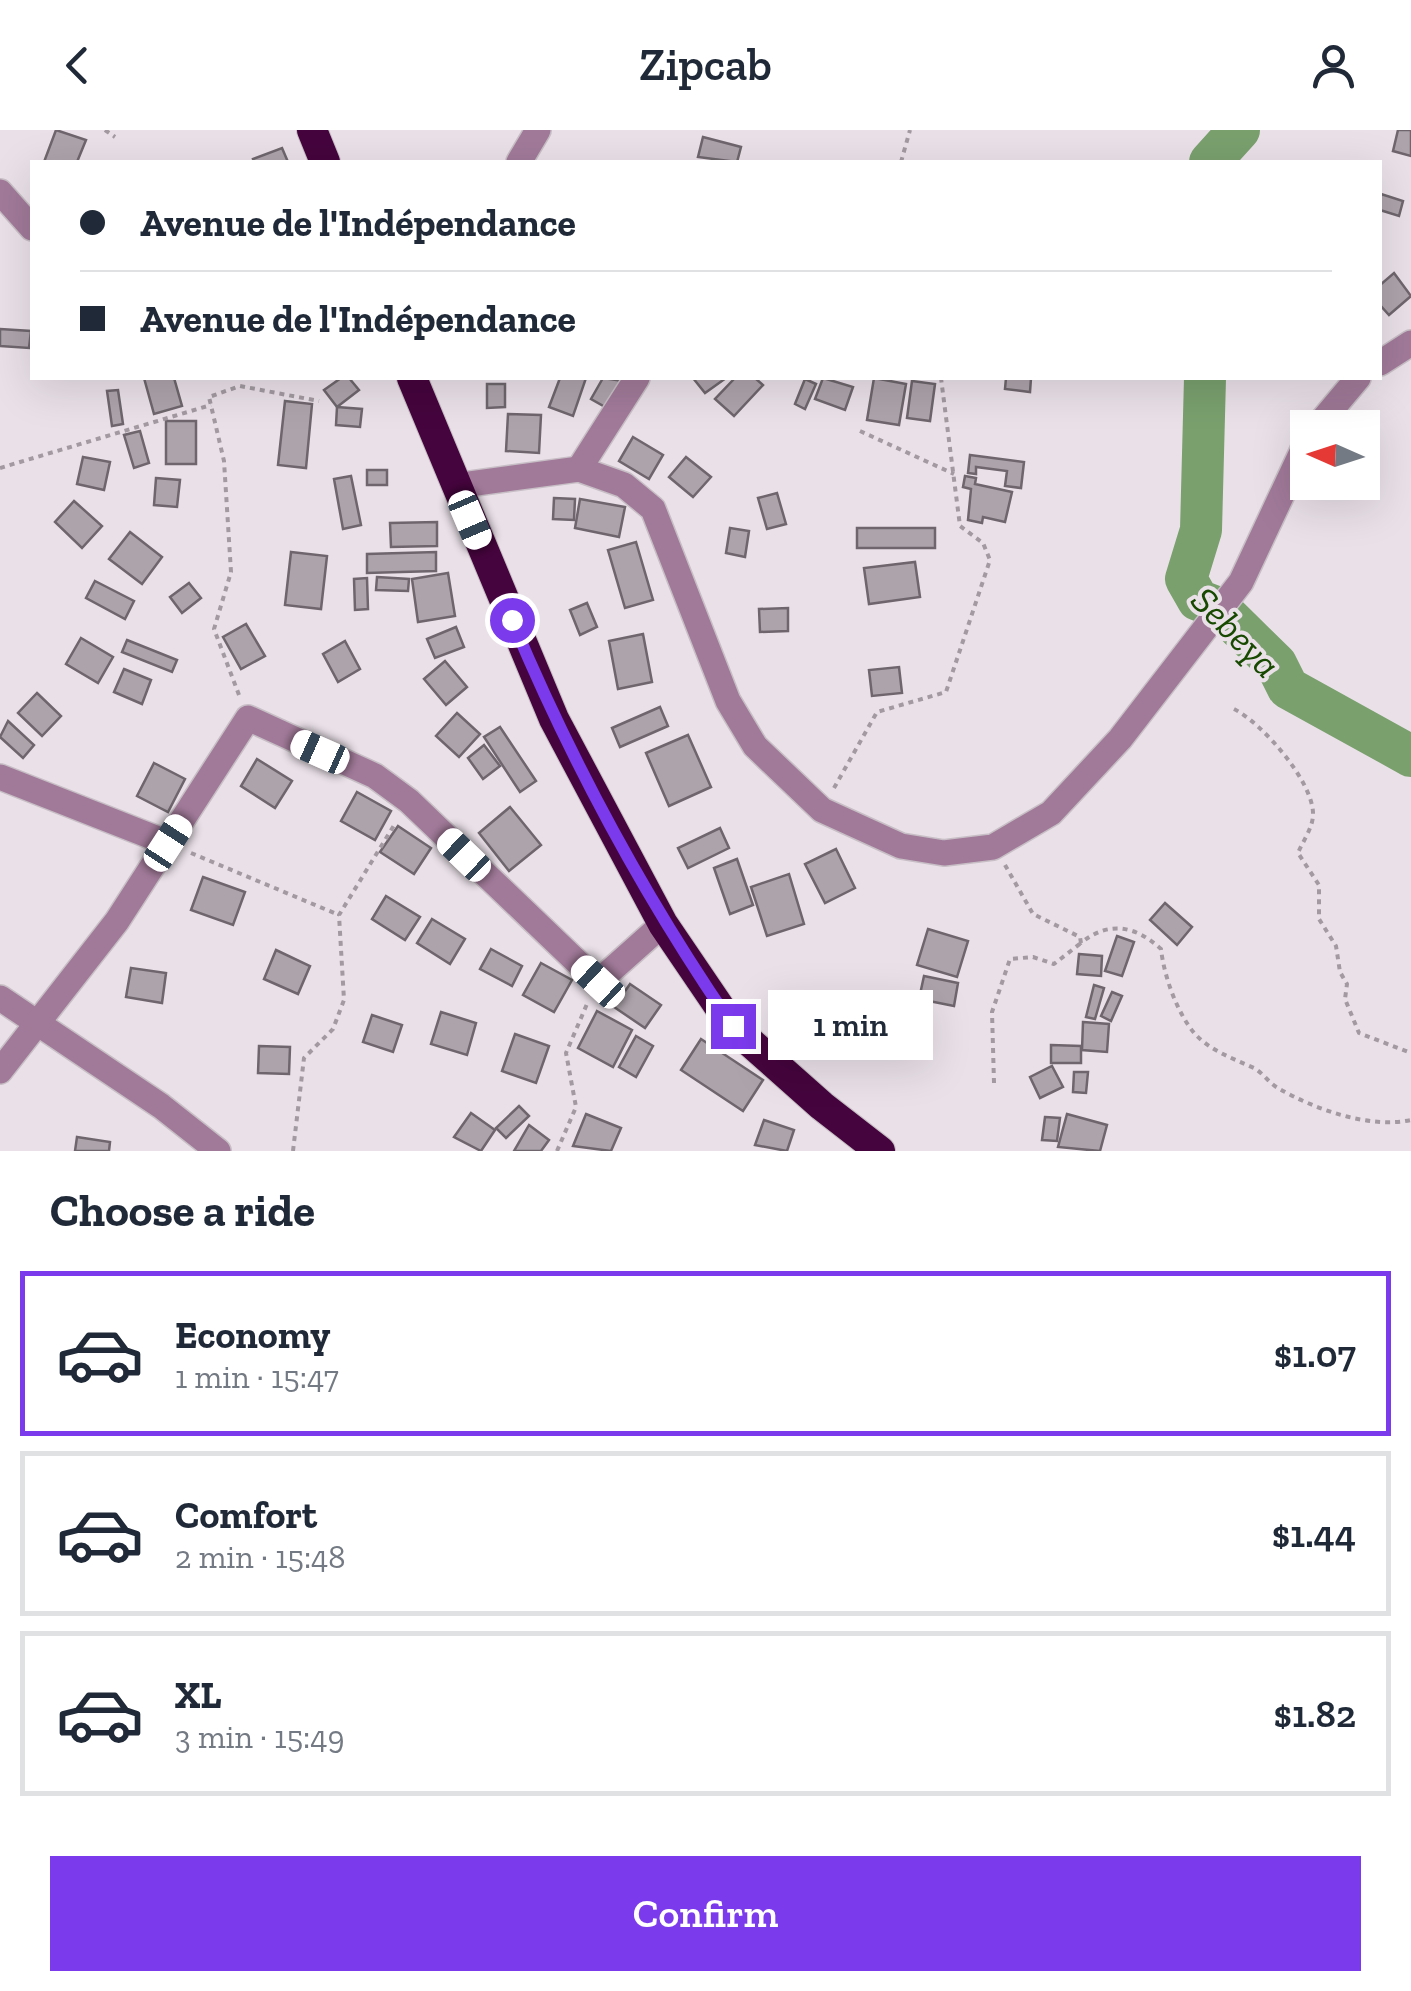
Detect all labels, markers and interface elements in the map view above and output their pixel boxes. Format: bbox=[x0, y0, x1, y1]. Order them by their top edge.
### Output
icon: back bbox=[50, 38, 105, 93]
text: Zipcab bbox=[639, 38, 772, 92]
icon: person bbox=[1306, 38, 1361, 93]
text: Avenue de l'Indépendance bbox=[140, 200, 576, 246]
text: Avenue de l'Indépendance bbox=[140, 296, 576, 342]
north arrow bbox=[1290, 410, 1380, 500]
map controls bbox=[1290, 410, 1380, 500]
car bbox=[444, 487, 496, 553]
water label: Sebeya bbox=[1182, 577, 1290, 687]
route start bbox=[490, 598, 535, 643]
car bbox=[286, 726, 354, 778]
car bbox=[139, 810, 197, 876]
car bbox=[432, 823, 496, 887]
car bbox=[566, 951, 630, 1013]
callout: 1 min bbox=[768, 991, 933, 1061]
route end bbox=[711, 1004, 756, 1049]
text: 1 min bbox=[813, 1006, 888, 1044]
text: Choose a ride bbox=[50, 1184, 315, 1238]
icon: car bbox=[55, 1309, 145, 1399]
text: Economy bbox=[175, 1312, 330, 1358]
text: $1.07 bbox=[1274, 1331, 1356, 1377]
text: 1 min · 15:47 bbox=[175, 1358, 339, 1396]
icon: car bbox=[55, 1489, 145, 1579]
text: Comfort bbox=[175, 1492, 317, 1538]
text: $1.44 bbox=[1272, 1511, 1356, 1557]
text: 2 min · 15:48 bbox=[175, 1538, 346, 1576]
icon: car bbox=[55, 1669, 145, 1759]
text: XL bbox=[175, 1672, 222, 1718]
text: $1.82 bbox=[1274, 1691, 1356, 1737]
text: 3 min · 15:49 bbox=[175, 1718, 344, 1756]
button: Confirm bbox=[50, 1856, 1361, 1971]

